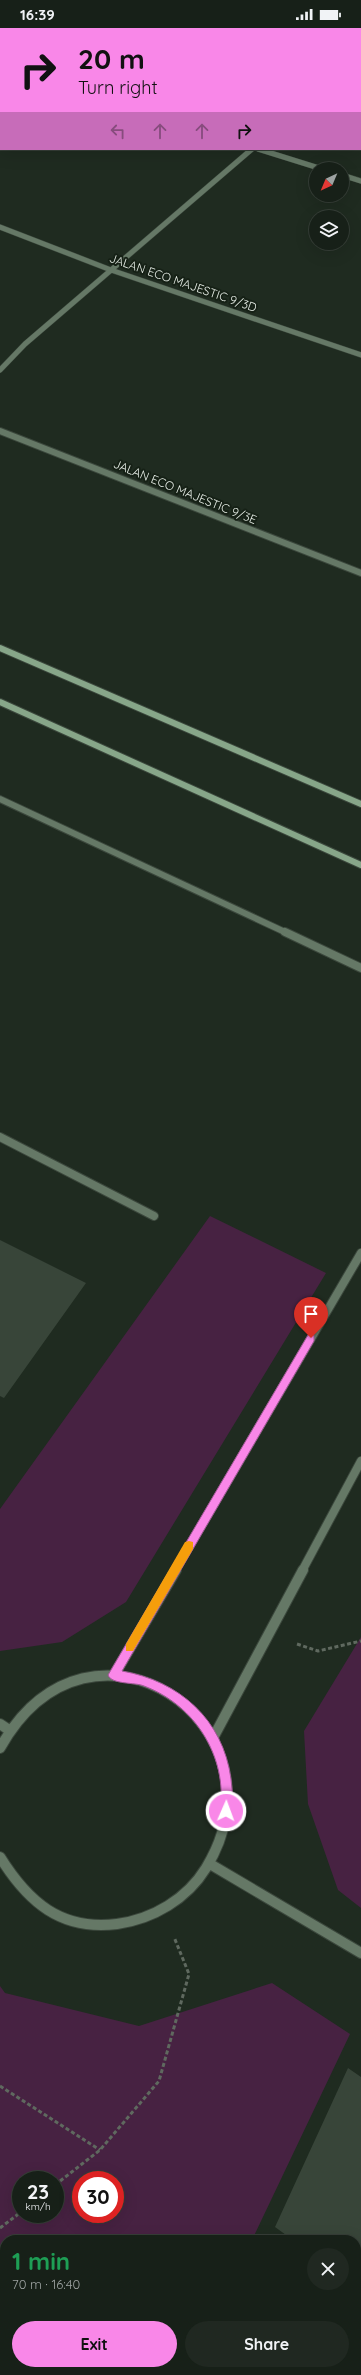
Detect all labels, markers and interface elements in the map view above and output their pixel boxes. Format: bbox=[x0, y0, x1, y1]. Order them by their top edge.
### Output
text: 16:39 bbox=[20, 5, 55, 24]
text: 20 m bbox=[78, 41, 145, 76]
icon: right bbox=[12, 44, 64, 96]
text: Turn right bbox=[78, 76, 158, 99]
icon: left bbox=[107, 120, 129, 142]
icon: ahead bbox=[149, 120, 171, 142]
icon: ahead bbox=[191, 120, 213, 142]
icon: right bbox=[233, 120, 255, 142]
north arrow bbox=[309, 162, 349, 202]
map controls bbox=[309, 162, 349, 250]
button: layers bbox=[309, 210, 349, 250]
street label: JALAN ECO MAJESTIC 9/3D bbox=[107, 250, 259, 315]
street label: JALAN ECO MAJESTIC 9/3E bbox=[111, 456, 259, 527]
pin bbox=[294, 1297, 328, 1338]
icon: arrive bbox=[300, 1303, 322, 1325]
position arrow bbox=[205, 1790, 247, 1832]
speed limit sign: 30 bbox=[72, 2171, 124, 2223]
text: 23 bbox=[27, 2179, 49, 2204]
text: km/h bbox=[25, 2200, 51, 2213]
text: 1 min bbox=[12, 2246, 70, 2276]
button: close bbox=[307, 2248, 349, 2290]
text: 70 m · 16:40 bbox=[12, 2276, 80, 2292]
button: Exit bbox=[12, 2321, 177, 2367]
button: Share bbox=[185, 2321, 349, 2367]

